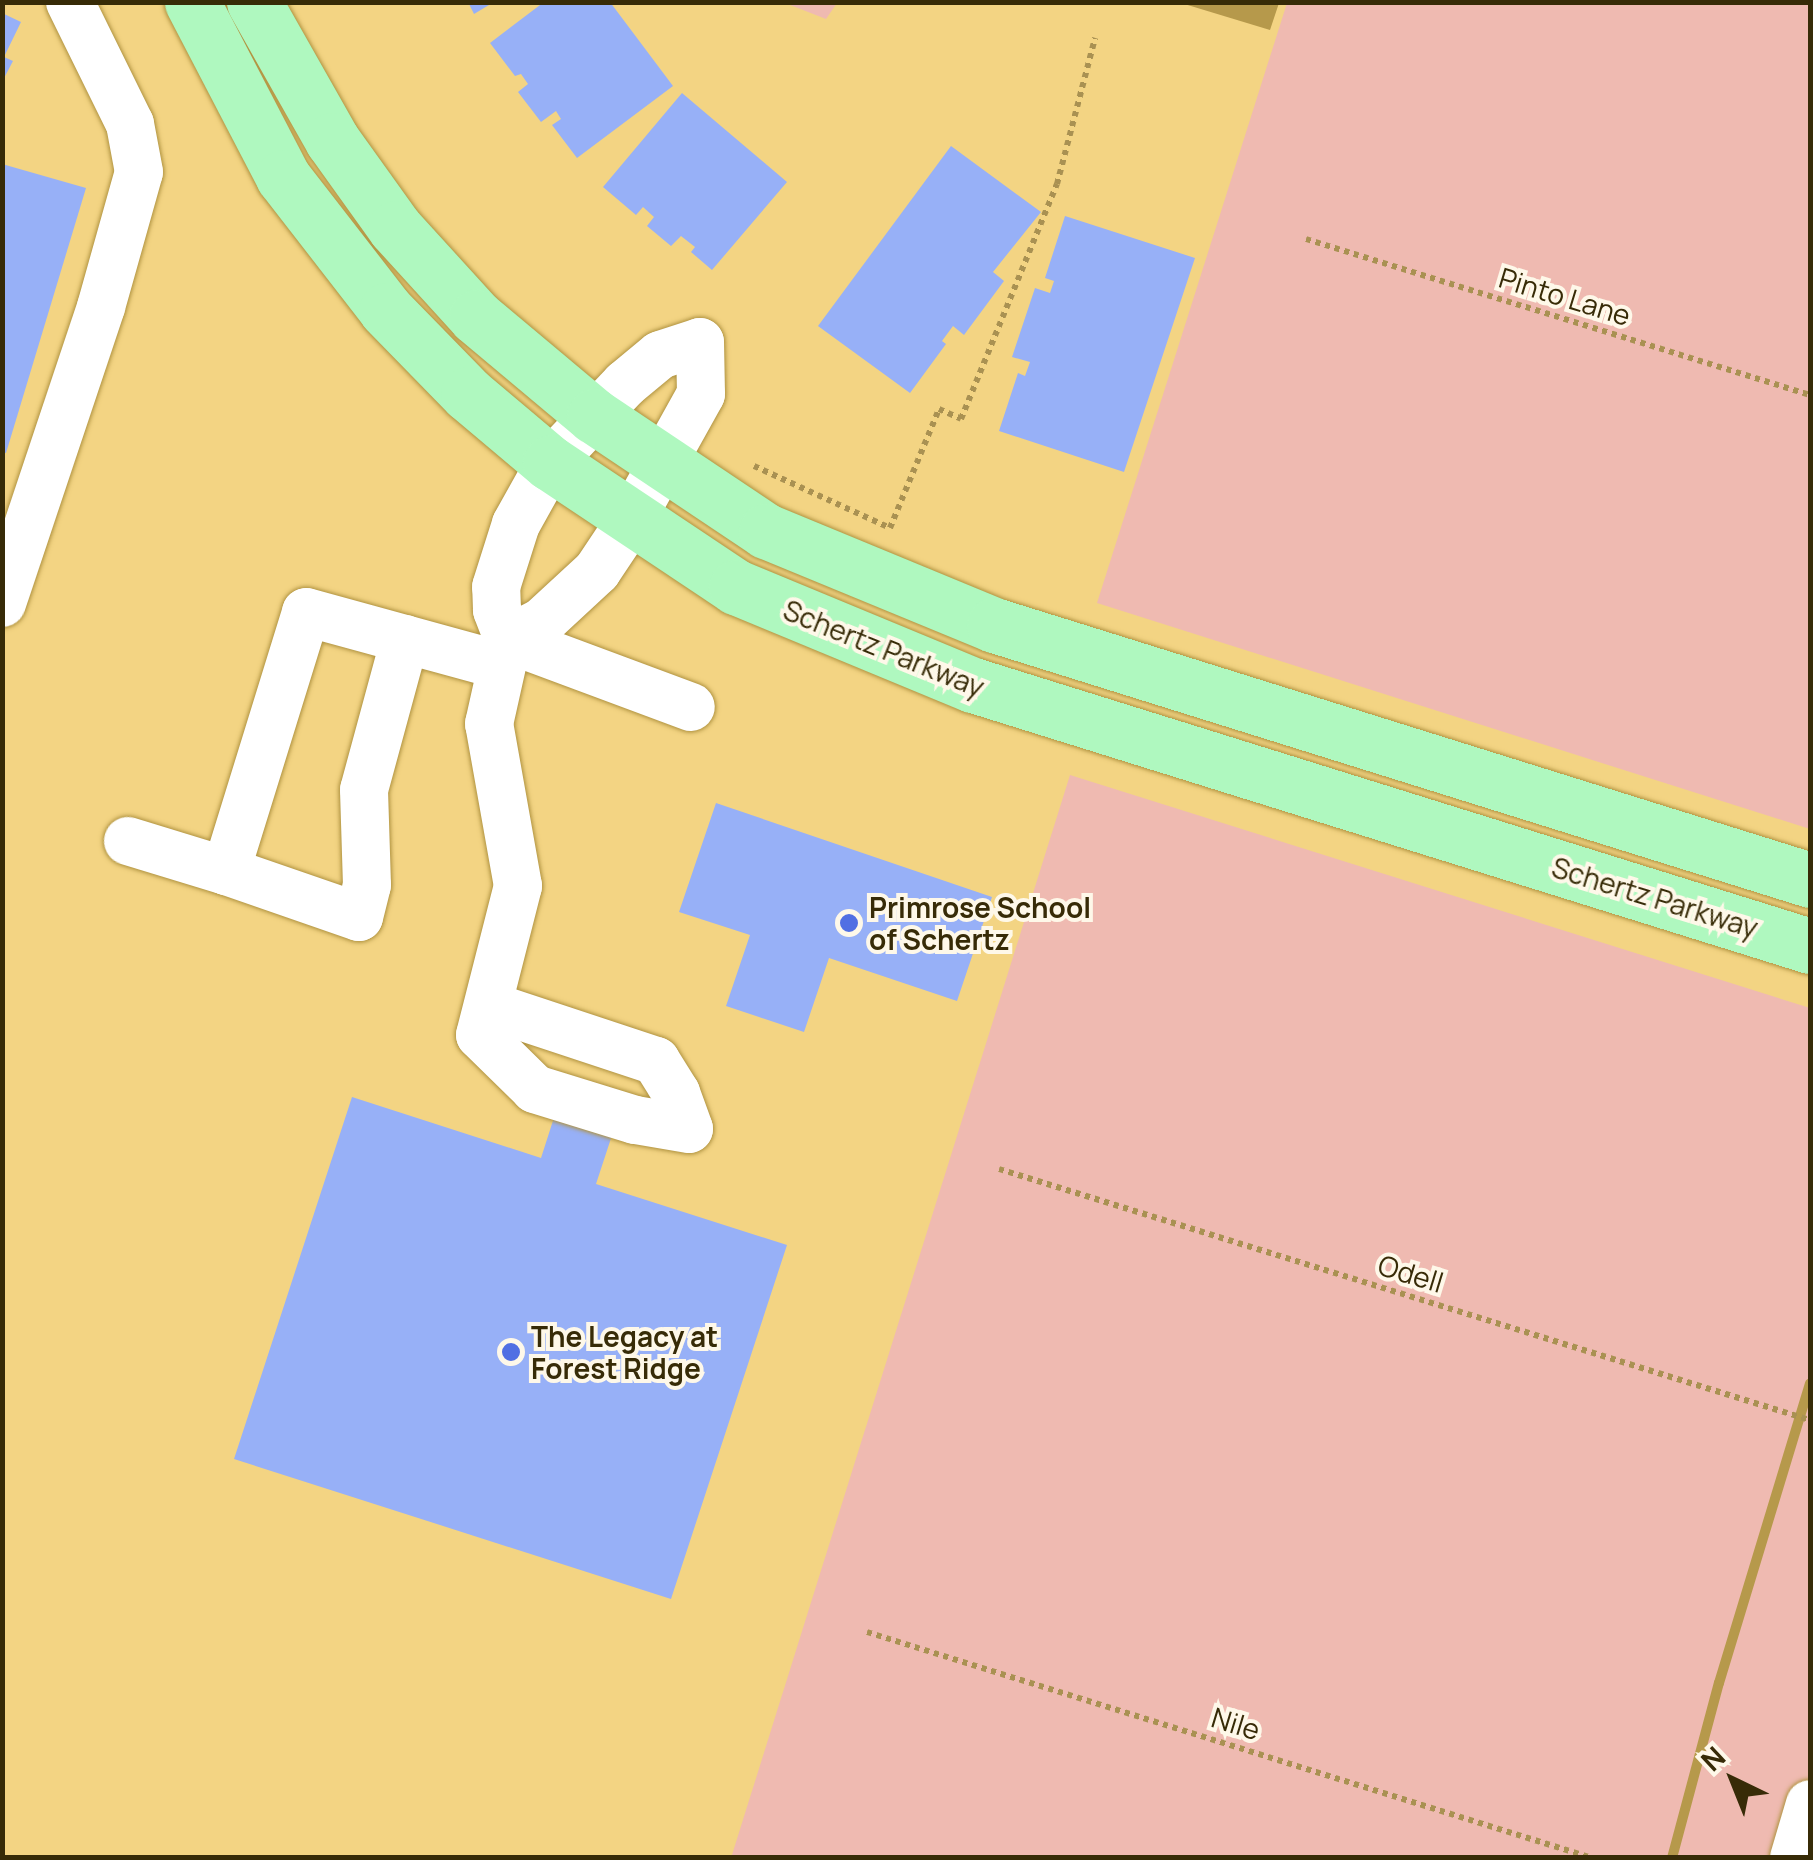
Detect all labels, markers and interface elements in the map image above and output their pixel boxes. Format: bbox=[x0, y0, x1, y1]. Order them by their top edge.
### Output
street label: Pinto Lane bbox=[1495, 260, 1635, 332]
street label: Schertz Parkway bbox=[779, 592, 989, 704]
street label: Schertz Parkway bbox=[1548, 850, 1762, 944]
place label: Primrose School of Schertz bbox=[869, 890, 1091, 956]
marker: Primrose School of Schertz bbox=[838, 912, 860, 934]
street label: Odell bbox=[1374, 1247, 1448, 1299]
place label: The Legacy at Forest Ridge bbox=[531, 1319, 718, 1385]
marker: The Legacy at Forest Ridge bbox=[500, 1341, 522, 1363]
street label: Nile bbox=[1208, 1700, 1264, 1746]
north arrow bbox=[1683, 1730, 1783, 1830]
text: N bbox=[1692, 1737, 1733, 1779]

